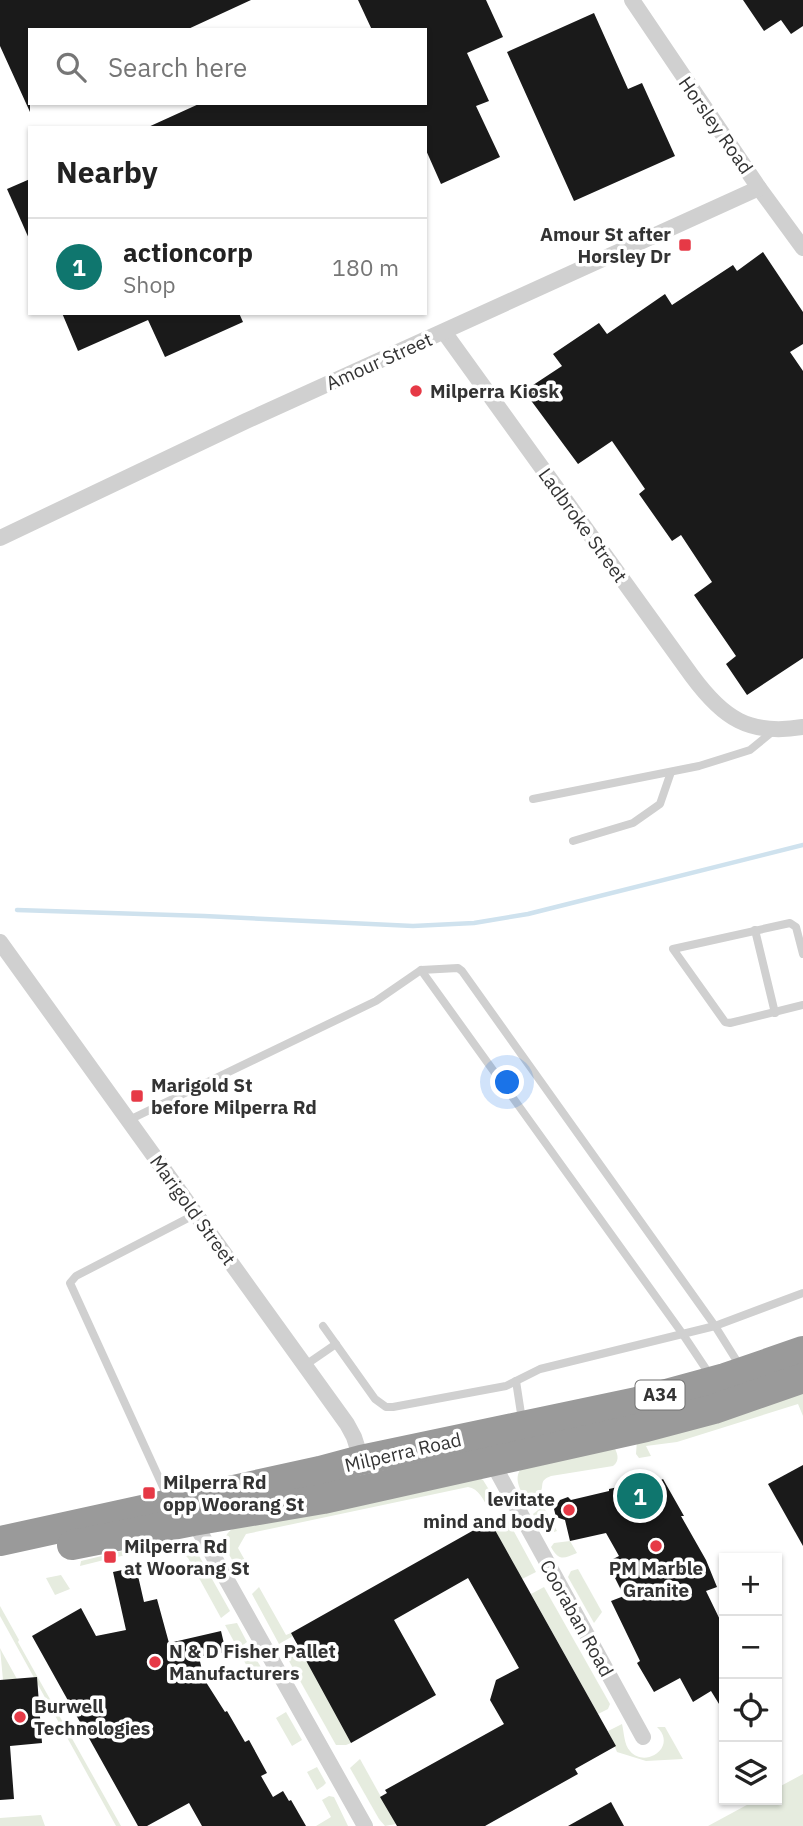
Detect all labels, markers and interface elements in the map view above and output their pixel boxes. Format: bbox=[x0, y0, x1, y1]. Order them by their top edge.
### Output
search box bbox=[28, 28, 427, 105]
icon: search bbox=[52, 48, 90, 86]
text: Search here bbox=[108, 50, 247, 84]
street label: Horsley Road bbox=[674, 72, 758, 178]
text: Nearby bbox=[56, 152, 158, 191]
place label: Amour St after Horsley Dr bbox=[540, 222, 671, 268]
text: actioncorp bbox=[123, 235, 253, 269]
marker: Amour St after Horsley Dr bbox=[677, 237, 693, 253]
text: 1 bbox=[72, 252, 86, 282]
text: 180 m bbox=[332, 252, 399, 282]
text: Shop bbox=[123, 269, 176, 299]
street label: Amour Street bbox=[322, 327, 436, 395]
place label: Milperra Kiosk bbox=[430, 379, 559, 403]
marker: Milperra Kiosk bbox=[408, 383, 424, 399]
street label: Ladbroke Street bbox=[533, 463, 633, 587]
your location bbox=[490, 1065, 524, 1099]
place label: Marigold St before Milperra Rd bbox=[151, 1073, 317, 1119]
marker: Marigold St before Milperra Rd bbox=[129, 1088, 145, 1104]
street label: Marigold Street bbox=[145, 1150, 241, 1270]
road number: A34 bbox=[636, 1380, 684, 1410]
street label: Milperra Road bbox=[342, 1427, 464, 1477]
place label: Milperra Rd opp Woorang St bbox=[163, 1470, 304, 1516]
pin: 1 bbox=[617, 1470, 663, 1522]
marker: Milperra Rd opp Woorang St bbox=[141, 1485, 157, 1501]
place label: levitate mind and body bbox=[423, 1487, 556, 1533]
marker: levitate mind and body bbox=[561, 1502, 577, 1518]
place label: Milperra Rd at Woorang St bbox=[124, 1534, 249, 1580]
marker: PM Marble Granite bbox=[648, 1538, 664, 1554]
marker: Milperra Rd at Woorang St bbox=[102, 1549, 118, 1565]
map controls bbox=[719, 1553, 782, 1805]
button: + bbox=[719, 1553, 782, 1616]
street label: Cooraban Road bbox=[535, 1555, 619, 1681]
place label: PM Marble Granite bbox=[609, 1556, 703, 1602]
button: − bbox=[719, 1616, 782, 1679]
place label: N & D Fisher Pallet Manufacturers bbox=[169, 1639, 336, 1685]
marker: N & D Fisher Pallet Manufacturers bbox=[147, 1654, 163, 1670]
button: locate bbox=[719, 1679, 782, 1742]
place label: Burwell Technologies bbox=[34, 1694, 150, 1740]
marker: Burwell Technologies bbox=[12, 1709, 28, 1725]
button: layers bbox=[719, 1742, 782, 1805]

